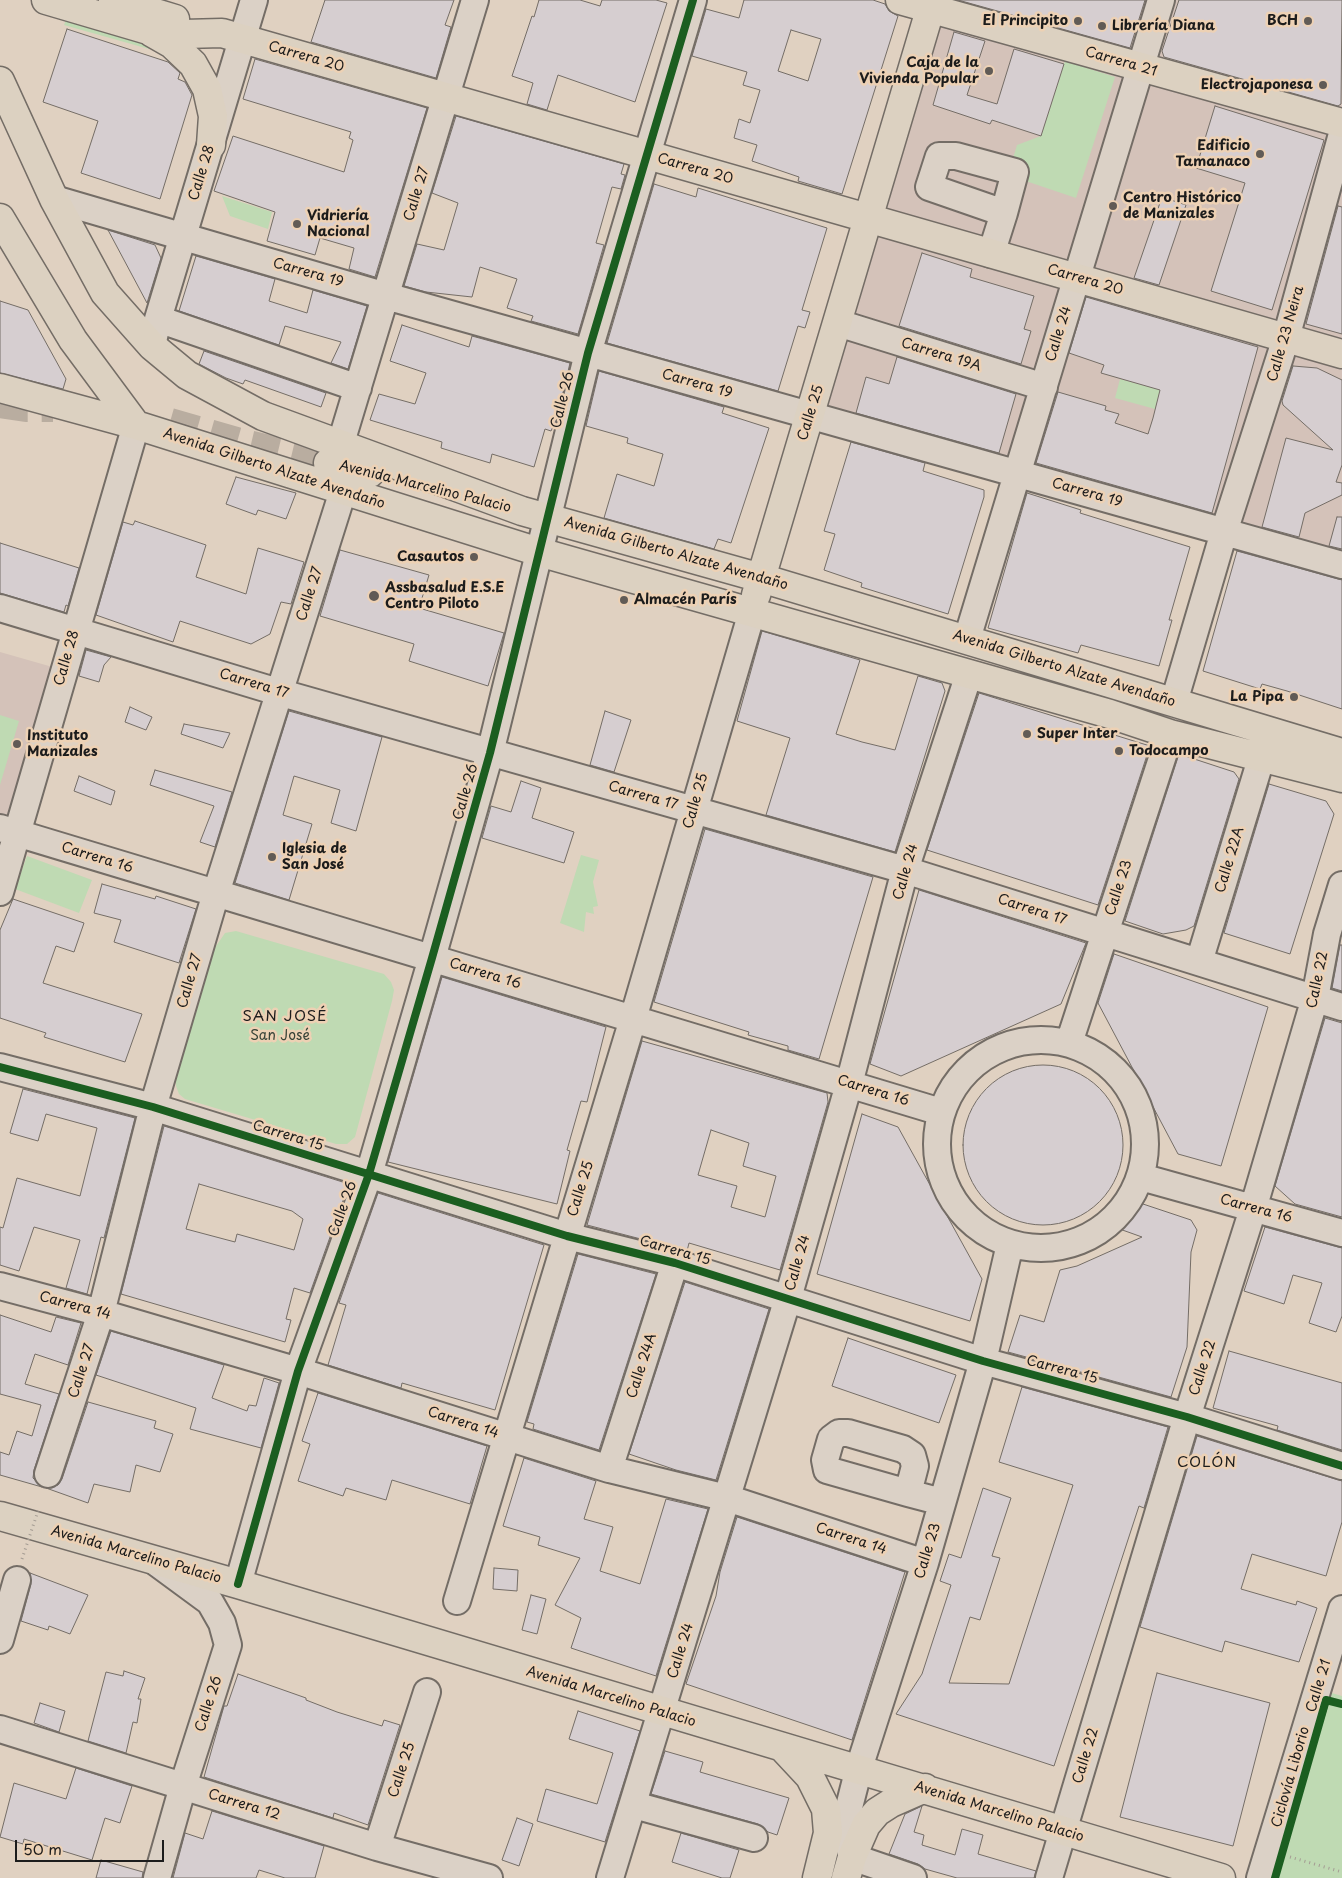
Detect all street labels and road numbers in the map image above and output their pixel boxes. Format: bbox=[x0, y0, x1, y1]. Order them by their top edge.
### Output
street label: Carrera 20 bbox=[266, 38, 346, 76]
street label: Carrera 21 bbox=[1083, 44, 1159, 80]
street label: Calle 28 bbox=[186, 143, 218, 203]
street label: Carrera 20 bbox=[655, 150, 735, 188]
street label: Calle 27 bbox=[401, 165, 433, 223]
street label: Carrera 19 bbox=[271, 255, 345, 291]
street label: Carrera 20 bbox=[1045, 261, 1125, 299]
street label: Calle 23 Neira bbox=[1264, 284, 1308, 384]
street label: Calle 24 bbox=[1043, 304, 1075, 364]
street label: Carrera 19A bbox=[899, 335, 983, 375]
street label: Carrera 19 bbox=[660, 366, 734, 402]
street label: Calle 26 bbox=[548, 370, 578, 430]
street label: Calle 25 bbox=[795, 383, 827, 443]
street label: Avenida Gilberto Alzate Avendaño bbox=[161, 425, 387, 513]
street label: Avenida Marcelino Palacio bbox=[337, 458, 513, 516]
street label: Carrera 19 bbox=[1050, 475, 1124, 511]
street label: Avenida Gilberto Alzate Avendaño bbox=[562, 514, 790, 594]
street label: Calle 27 bbox=[293, 565, 327, 623]
street label: Avenida Gilberto Alzate Avendaño bbox=[951, 627, 1177, 711]
street label: Calle 28 bbox=[51, 628, 83, 688]
street label: Carrera 17 bbox=[217, 665, 291, 703]
street label: Calle 26 bbox=[450, 762, 482, 822]
street label: Calle 25 bbox=[680, 771, 712, 831]
street label: Carrera 17 bbox=[606, 778, 680, 814]
street label: Calle 22A bbox=[1212, 825, 1248, 895]
street label: Carrera 16 bbox=[59, 839, 135, 877]
street label: Calle 24 bbox=[890, 842, 922, 902]
street label: Calle 23 bbox=[1102, 858, 1136, 918]
street label: Carrera 17 bbox=[995, 891, 1069, 929]
street label: Calle 22 bbox=[1304, 950, 1332, 1010]
street label: Calle 27 bbox=[174, 952, 206, 1010]
street label: Carrera 16 bbox=[447, 955, 523, 993]
street label: Carrera 16 bbox=[835, 1072, 911, 1110]
street label: Carrera 15 bbox=[250, 1117, 326, 1155]
street label: Calle 25 bbox=[565, 1159, 597, 1219]
street label: Calle 26 bbox=[325, 1179, 361, 1239]
street label: Carrera 16 bbox=[1218, 1191, 1294, 1227]
street label: Carrera 15 bbox=[637, 1233, 713, 1269]
street label: Calle 24 bbox=[782, 1233, 814, 1293]
street label: Carrera 14 bbox=[37, 1288, 113, 1324]
street label: Calle 24A bbox=[624, 1331, 660, 1401]
street label: Calle 22 bbox=[1186, 1338, 1220, 1398]
street label: Calle 27 bbox=[65, 1342, 99, 1400]
street label: Carrera 15 bbox=[1024, 1352, 1100, 1388]
street label: Carrera 14 bbox=[425, 1404, 501, 1442]
street label: Carrera 14 bbox=[813, 1520, 889, 1558]
street label: Calle 23 bbox=[912, 1521, 944, 1581]
street label: Avenida Marcelino Palacio bbox=[49, 1523, 223, 1587]
street label: Calle 24 bbox=[665, 1621, 697, 1681]
street label: Calle 21 bbox=[1303, 1657, 1335, 1715]
street label: Avenida Marcelino Palacio bbox=[524, 1663, 698, 1731]
street label: Calle 26 bbox=[192, 1674, 226, 1734]
street label: Ciclovía Liborio bbox=[1269, 1725, 1313, 1829]
street label: Calle 22 bbox=[1070, 1726, 1102, 1786]
street label: Calle 25 bbox=[385, 1740, 419, 1800]
street label: Avenida Marcelino Palacio bbox=[912, 1778, 1086, 1846]
street label: Carrera 12 bbox=[206, 1786, 282, 1824]

